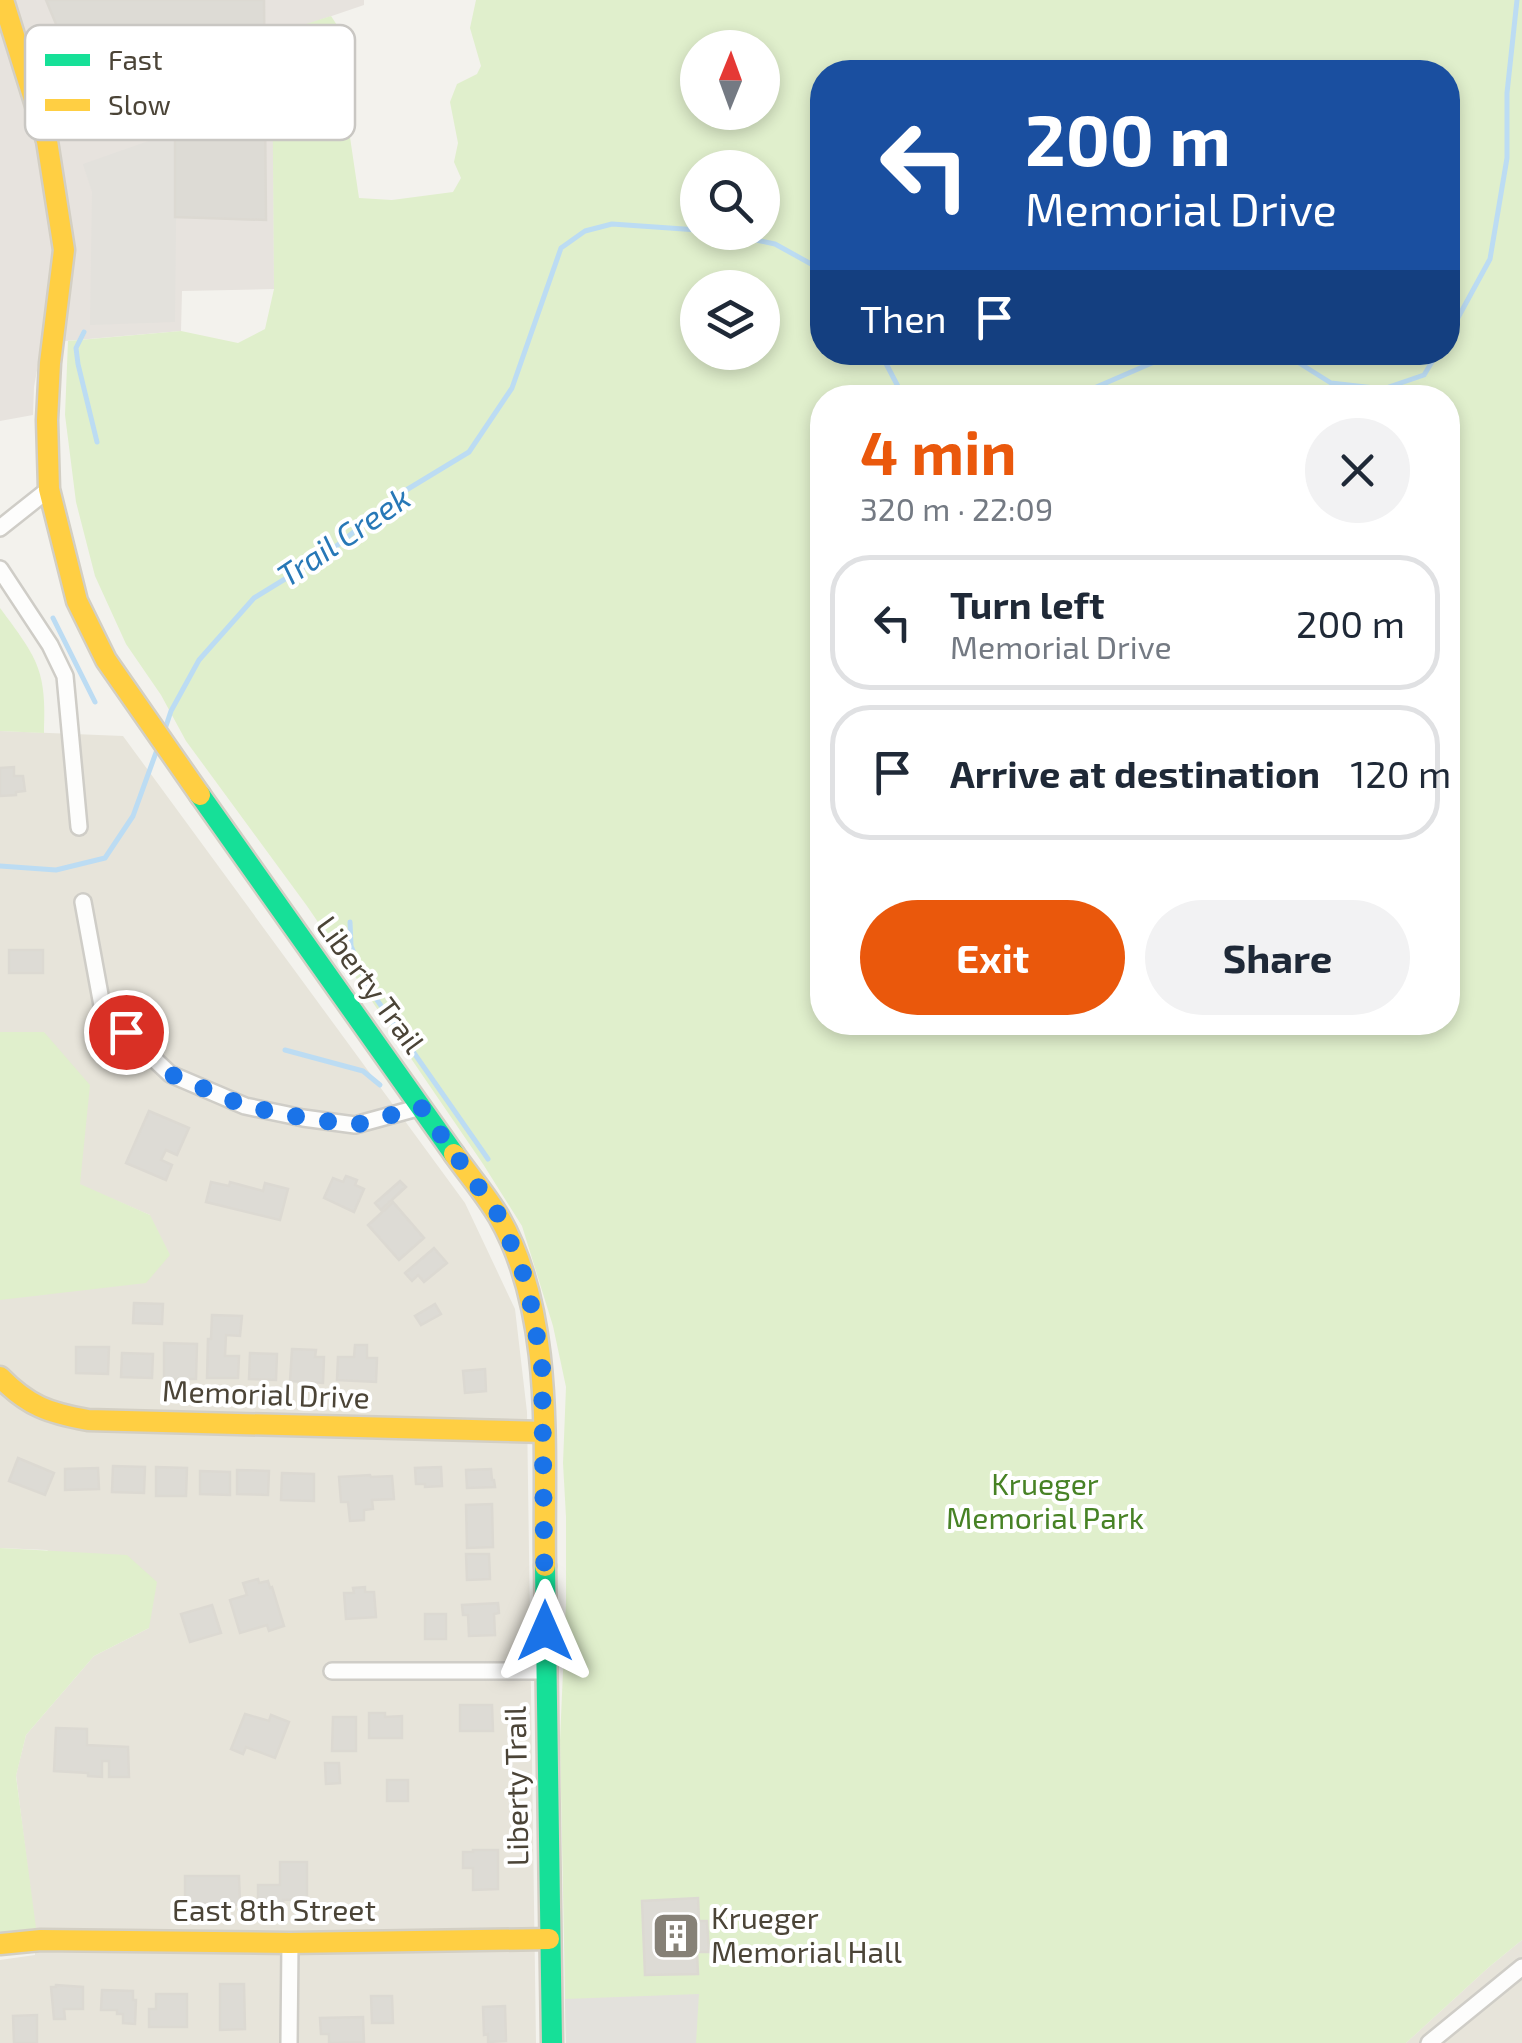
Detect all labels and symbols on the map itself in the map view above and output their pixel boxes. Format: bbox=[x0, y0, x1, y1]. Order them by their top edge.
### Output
legend bbox=[25, 25, 355, 140]
north arrow bbox=[680, 30, 780, 130]
text: Fast bbox=[108, 42, 163, 76]
text: Slow bbox=[108, 87, 171, 121]
water label: Trail Creek bbox=[269, 477, 416, 594]
street label: Liberty Trail bbox=[310, 908, 433, 1059]
pin bbox=[84, 990, 169, 1075]
street label: Memorial Drive bbox=[162, 1371, 371, 1415]
park label: Krueger Memorial Park bbox=[946, 1465, 1144, 1535]
position arrow bbox=[493, 1579, 597, 1683]
street label: Liberty Trail bbox=[496, 1706, 534, 1866]
street label: East 8th Street bbox=[172, 1891, 376, 1927]
place label: Krueger Memorial Hall bbox=[711, 1899, 902, 1969]
building icon: Krueger Memorial Hall bbox=[650, 1910, 702, 1962]

